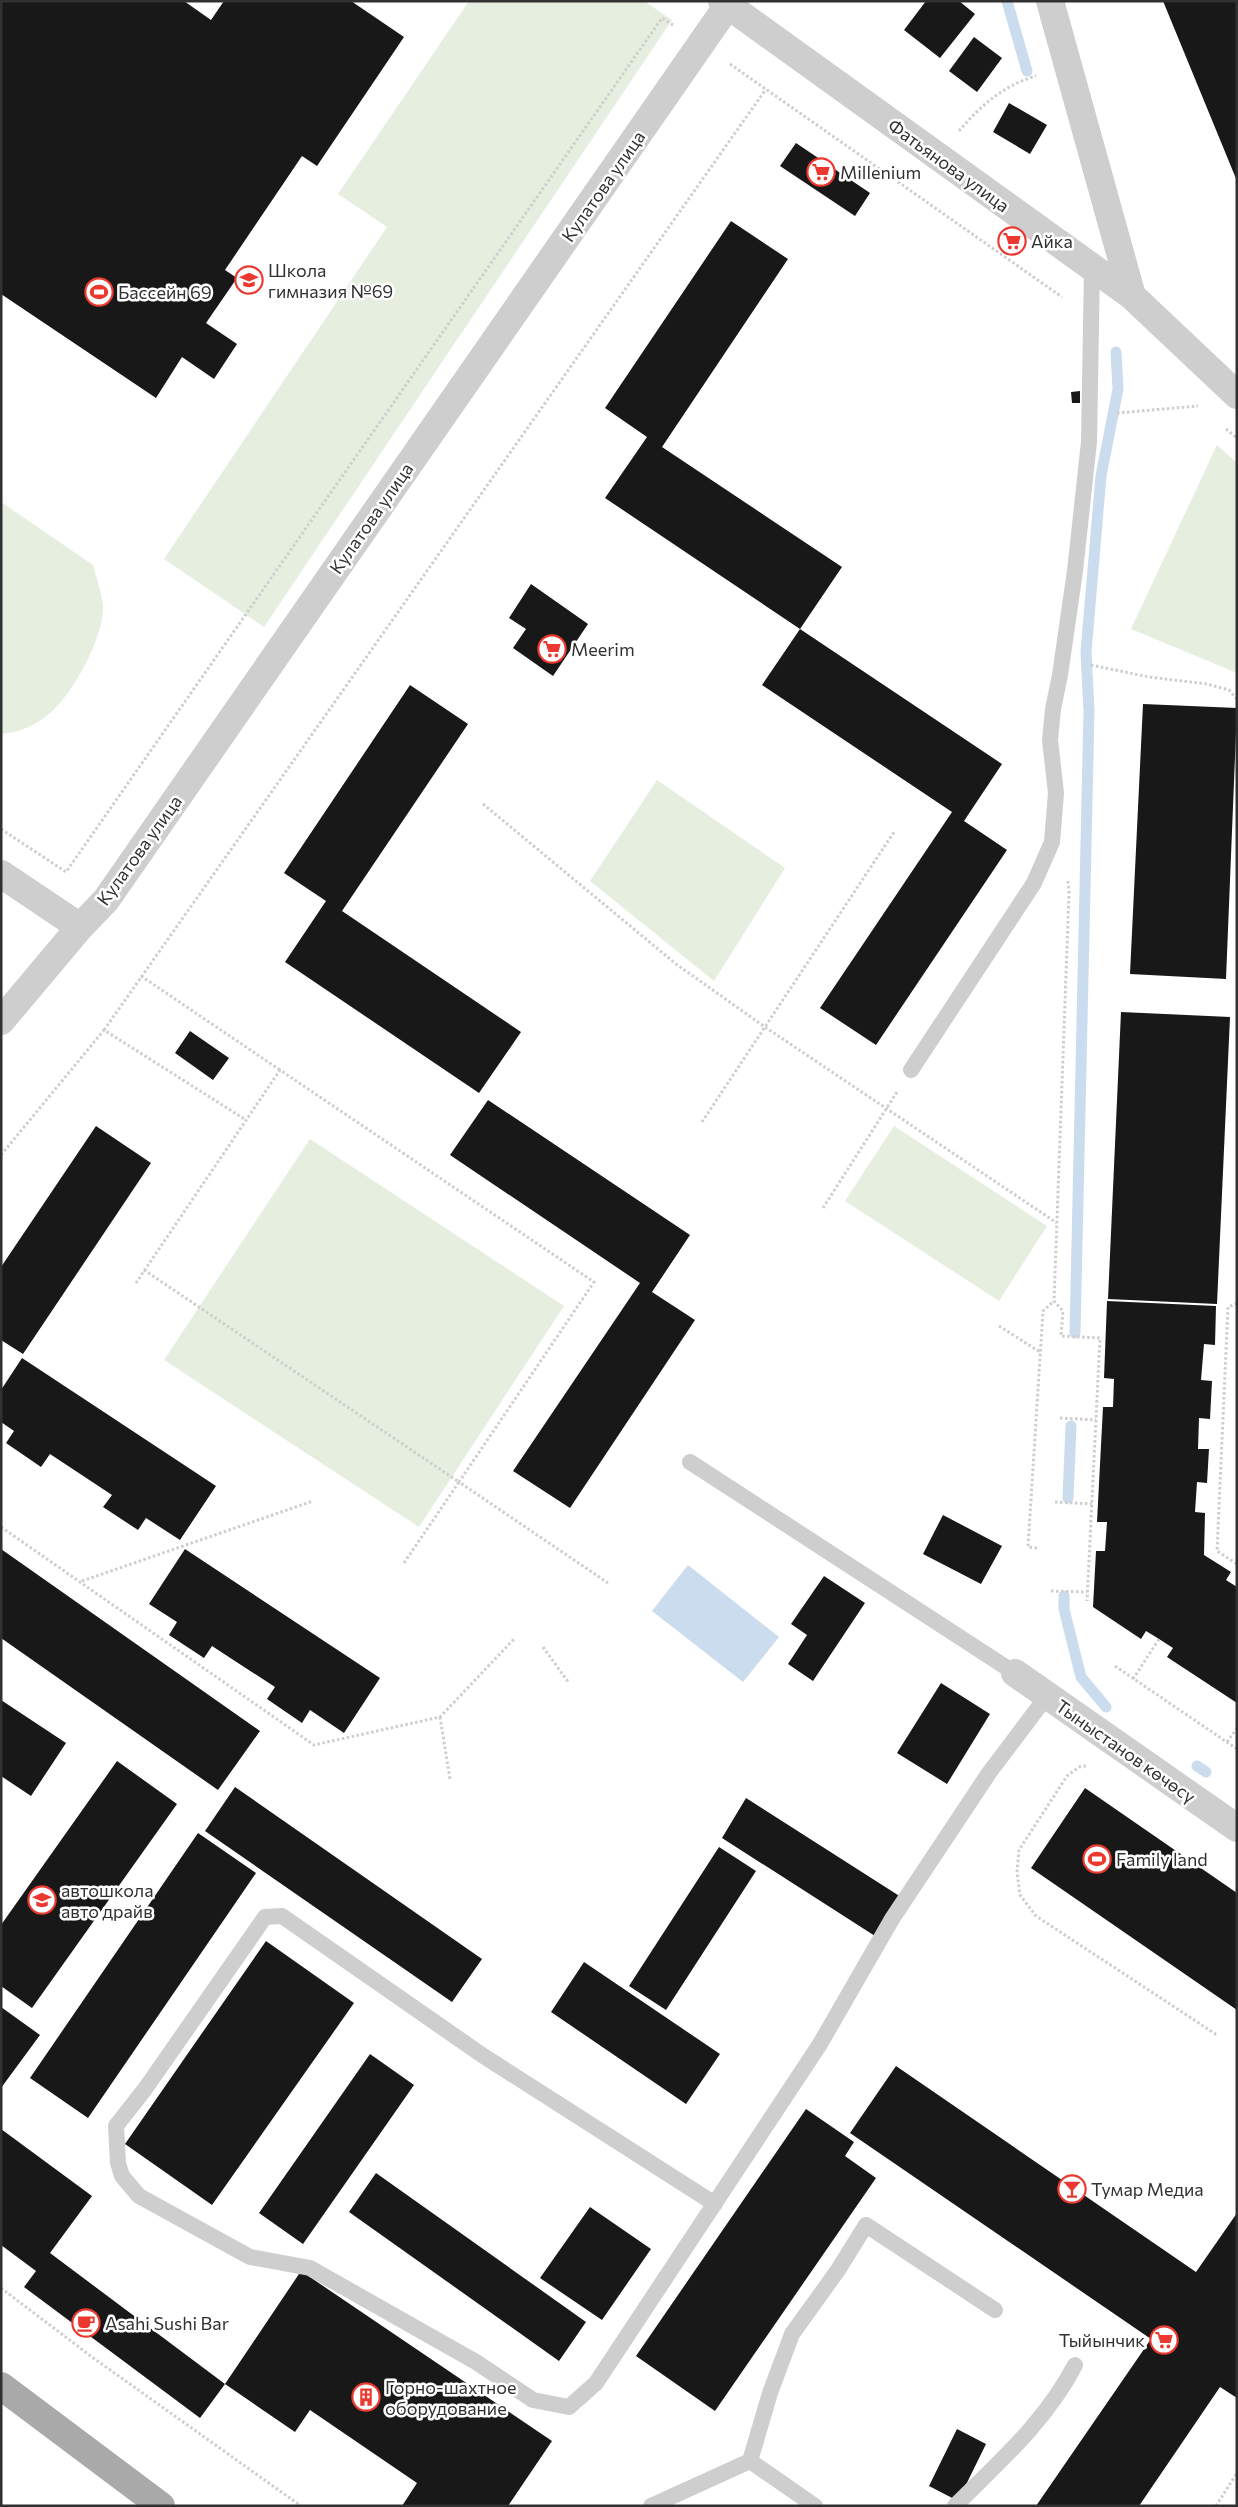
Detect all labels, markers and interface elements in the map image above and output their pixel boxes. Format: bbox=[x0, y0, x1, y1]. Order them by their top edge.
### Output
street label: Фатьянова улица bbox=[884, 114, 1014, 216]
street label: Кулатова улица bbox=[557, 126, 649, 246]
supermarket icon: Millenium bbox=[806, 157, 836, 187]
place label: Millenium bbox=[840, 161, 921, 183]
supermarket icon: Айка bbox=[997, 226, 1027, 256]
place label: Айка bbox=[1031, 230, 1073, 252]
place label: Школа гимназия №69 bbox=[268, 259, 393, 302]
school or university icon: Школа гимназия №69 bbox=[234, 265, 264, 295]
sports icon: Бассейн 69 bbox=[84, 277, 114, 307]
place label: Бассейн 69 bbox=[118, 281, 212, 303]
street label: Кулатова улица bbox=[325, 458, 417, 578]
supermarket icon: Meerim bbox=[537, 634, 567, 664]
place label: Meerim bbox=[571, 638, 635, 660]
street label: Кулатова улица bbox=[92, 791, 186, 909]
street label: Тыныстанов көчөсү bbox=[1052, 1695, 1200, 1807]
sports icon: Family land bbox=[1082, 1844, 1112, 1874]
place label: Family land bbox=[1116, 1848, 1208, 1870]
place label: автошкола авто драйв bbox=[61, 1879, 154, 1922]
school or university icon: автошкола авто драйв bbox=[27, 1885, 57, 1915]
bar icon: Тумар Медиа bbox=[1057, 2174, 1087, 2204]
place label: Тумар Медиа bbox=[1091, 2178, 1204, 2200]
cafe icon: Asahi Sushi Bar bbox=[71, 2308, 101, 2338]
place label: Asahi Sushi Bar bbox=[105, 2312, 229, 2334]
supermarket icon: Тыйынчик bbox=[1149, 2325, 1179, 2355]
place label: Тыйынчик bbox=[1059, 2329, 1145, 2351]
place label: Горно-шахтное оборудование bbox=[385, 2376, 517, 2419]
building icon: Горно-шахтное оборудование bbox=[351, 2382, 381, 2412]

